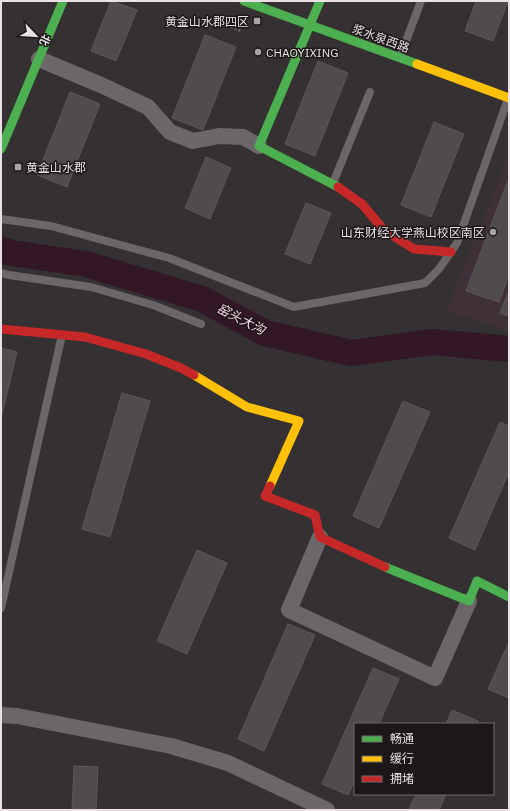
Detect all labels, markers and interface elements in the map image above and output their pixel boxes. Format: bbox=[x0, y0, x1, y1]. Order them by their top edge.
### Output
place label: 黄金山水郡四区 bbox=[165, 14, 249, 29]
north arrow bbox=[16, 16, 56, 56]
marker: 黄金山水郡四区 bbox=[252, 16, 262, 26]
street label: 浆水泉西路 bbox=[350, 21, 412, 55]
text: 北 bbox=[36, 32, 54, 48]
place label: CHAOYIXING bbox=[266, 45, 338, 60]
marker: CHAOYIXING bbox=[253, 47, 263, 57]
place label: 黄金山水郡 bbox=[26, 160, 86, 175]
marker: 黄金山水郡 bbox=[13, 162, 23, 172]
place label: 山东财经大学燕山校区南区 bbox=[341, 225, 485, 240]
marker: 山东财经大学燕山校区南区 bbox=[488, 227, 498, 237]
water label: 窑头大沟 bbox=[214, 300, 270, 339]
legend bbox=[354, 723, 494, 795]
text: 畅通 bbox=[390, 731, 414, 746]
text: 缓行 bbox=[390, 751, 414, 766]
text: 拥堵 bbox=[390, 771, 414, 786]

